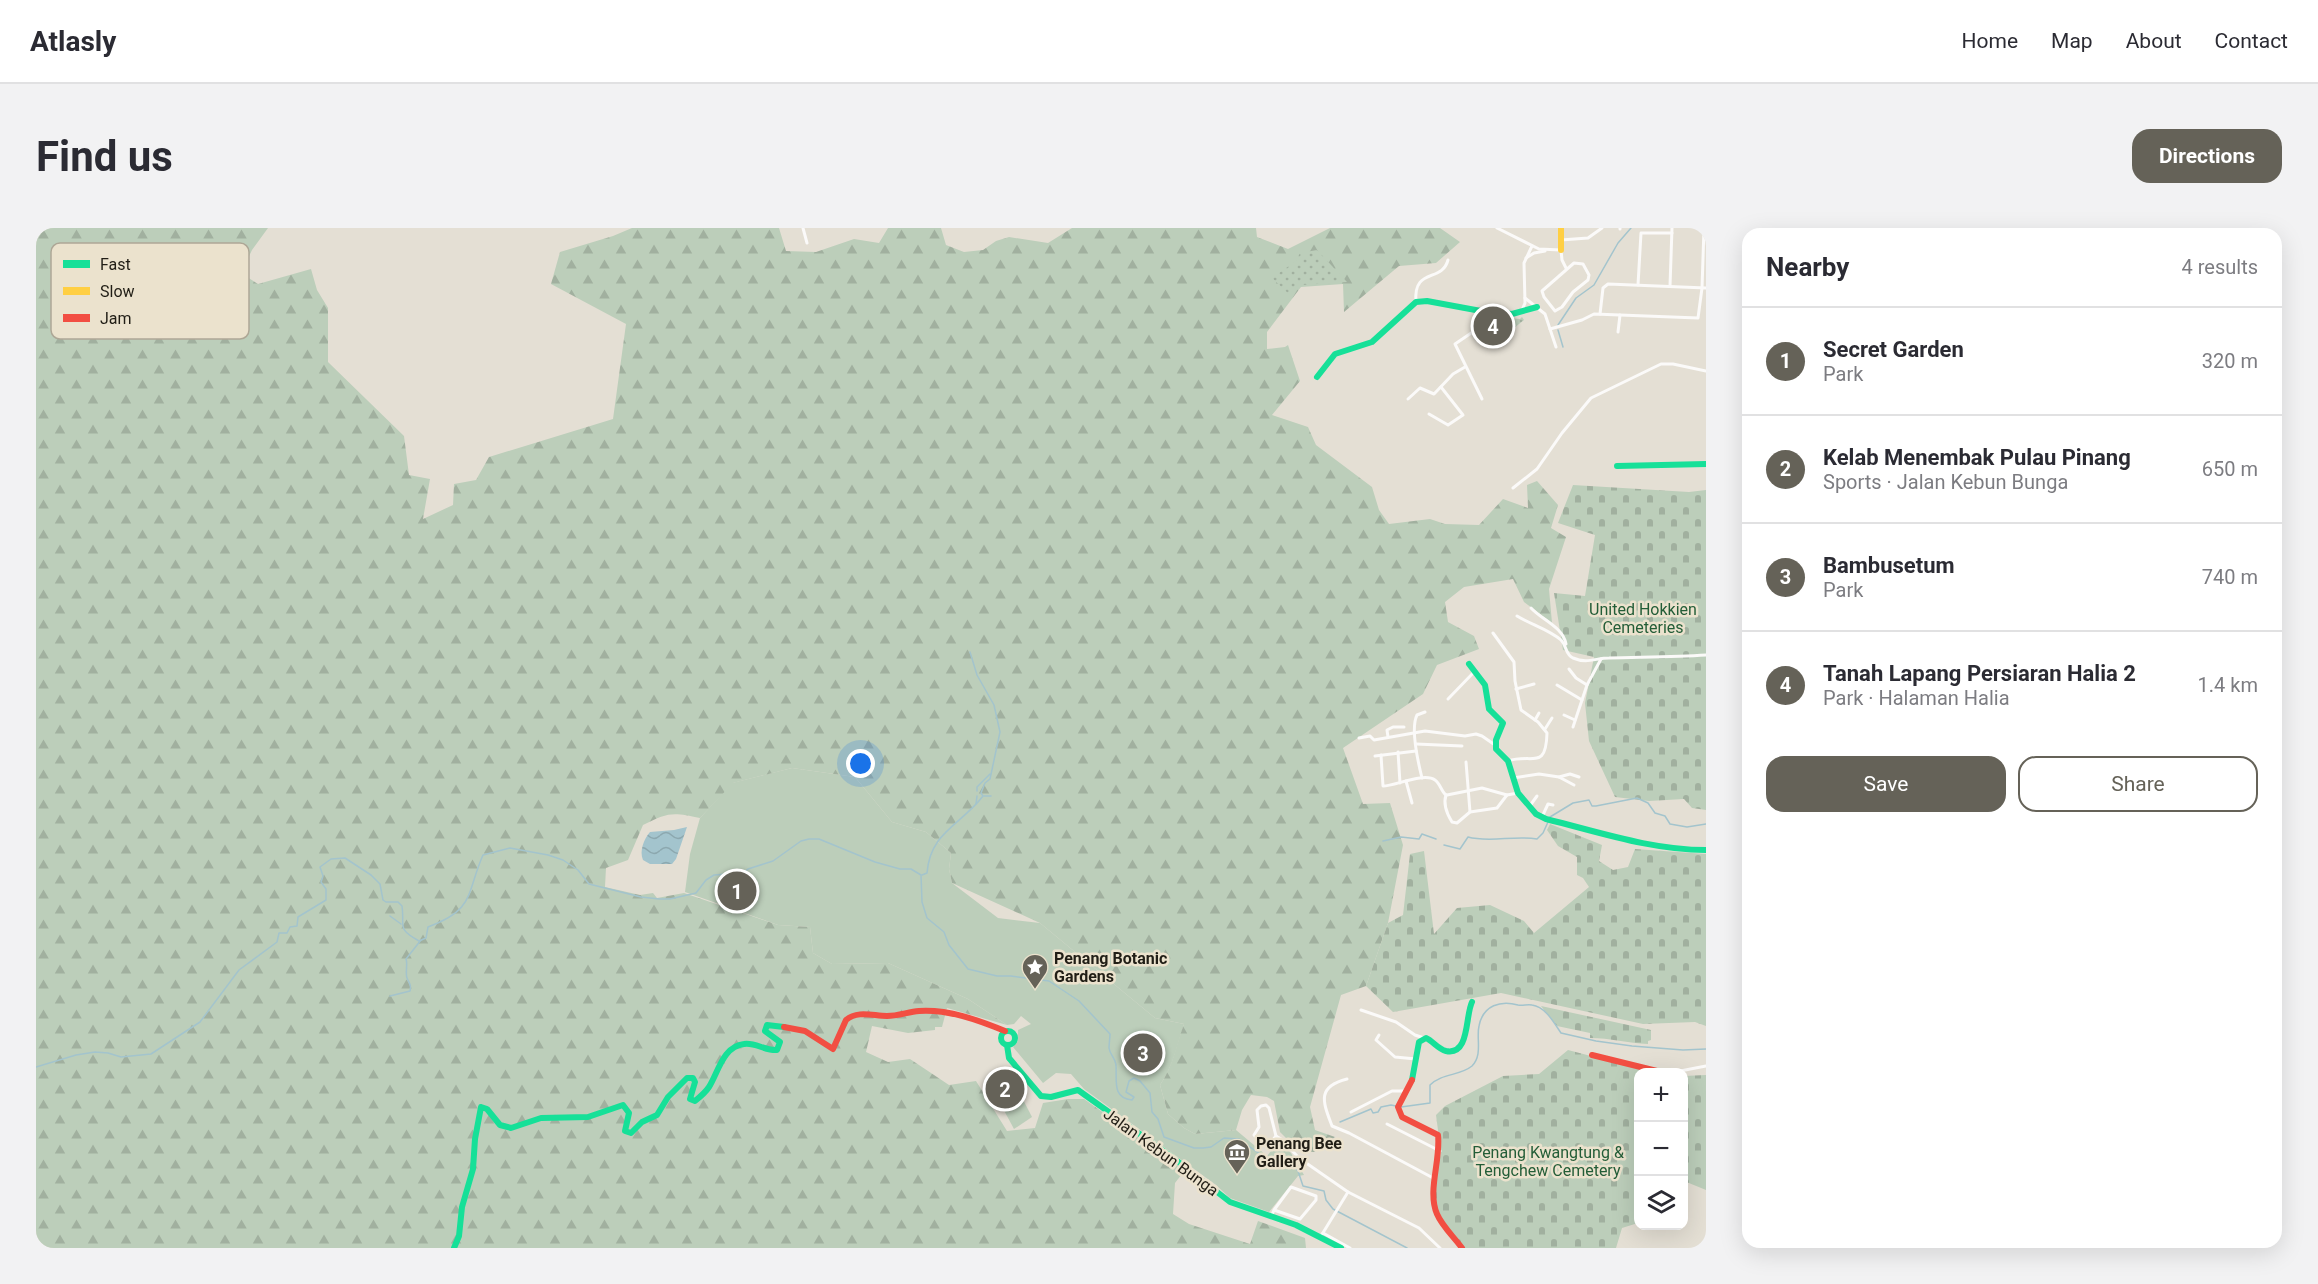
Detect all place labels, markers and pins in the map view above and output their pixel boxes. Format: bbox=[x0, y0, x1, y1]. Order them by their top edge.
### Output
pin: 4 bbox=[1474, 304, 1512, 348]
pin: 1 bbox=[718, 868, 756, 914]
place label: Penang Botanic Gardens bbox=[1054, 949, 1167, 986]
place icon: Penang Botanic Gardens bbox=[1020, 952, 1050, 990]
pin: 3 bbox=[1124, 1030, 1162, 1076]
pin: 2 bbox=[986, 1066, 1024, 1112]
place label: Penang Bee Gallery bbox=[1256, 1134, 1342, 1171]
museum icon: Penang Bee Gallery bbox=[1222, 1137, 1252, 1175]

